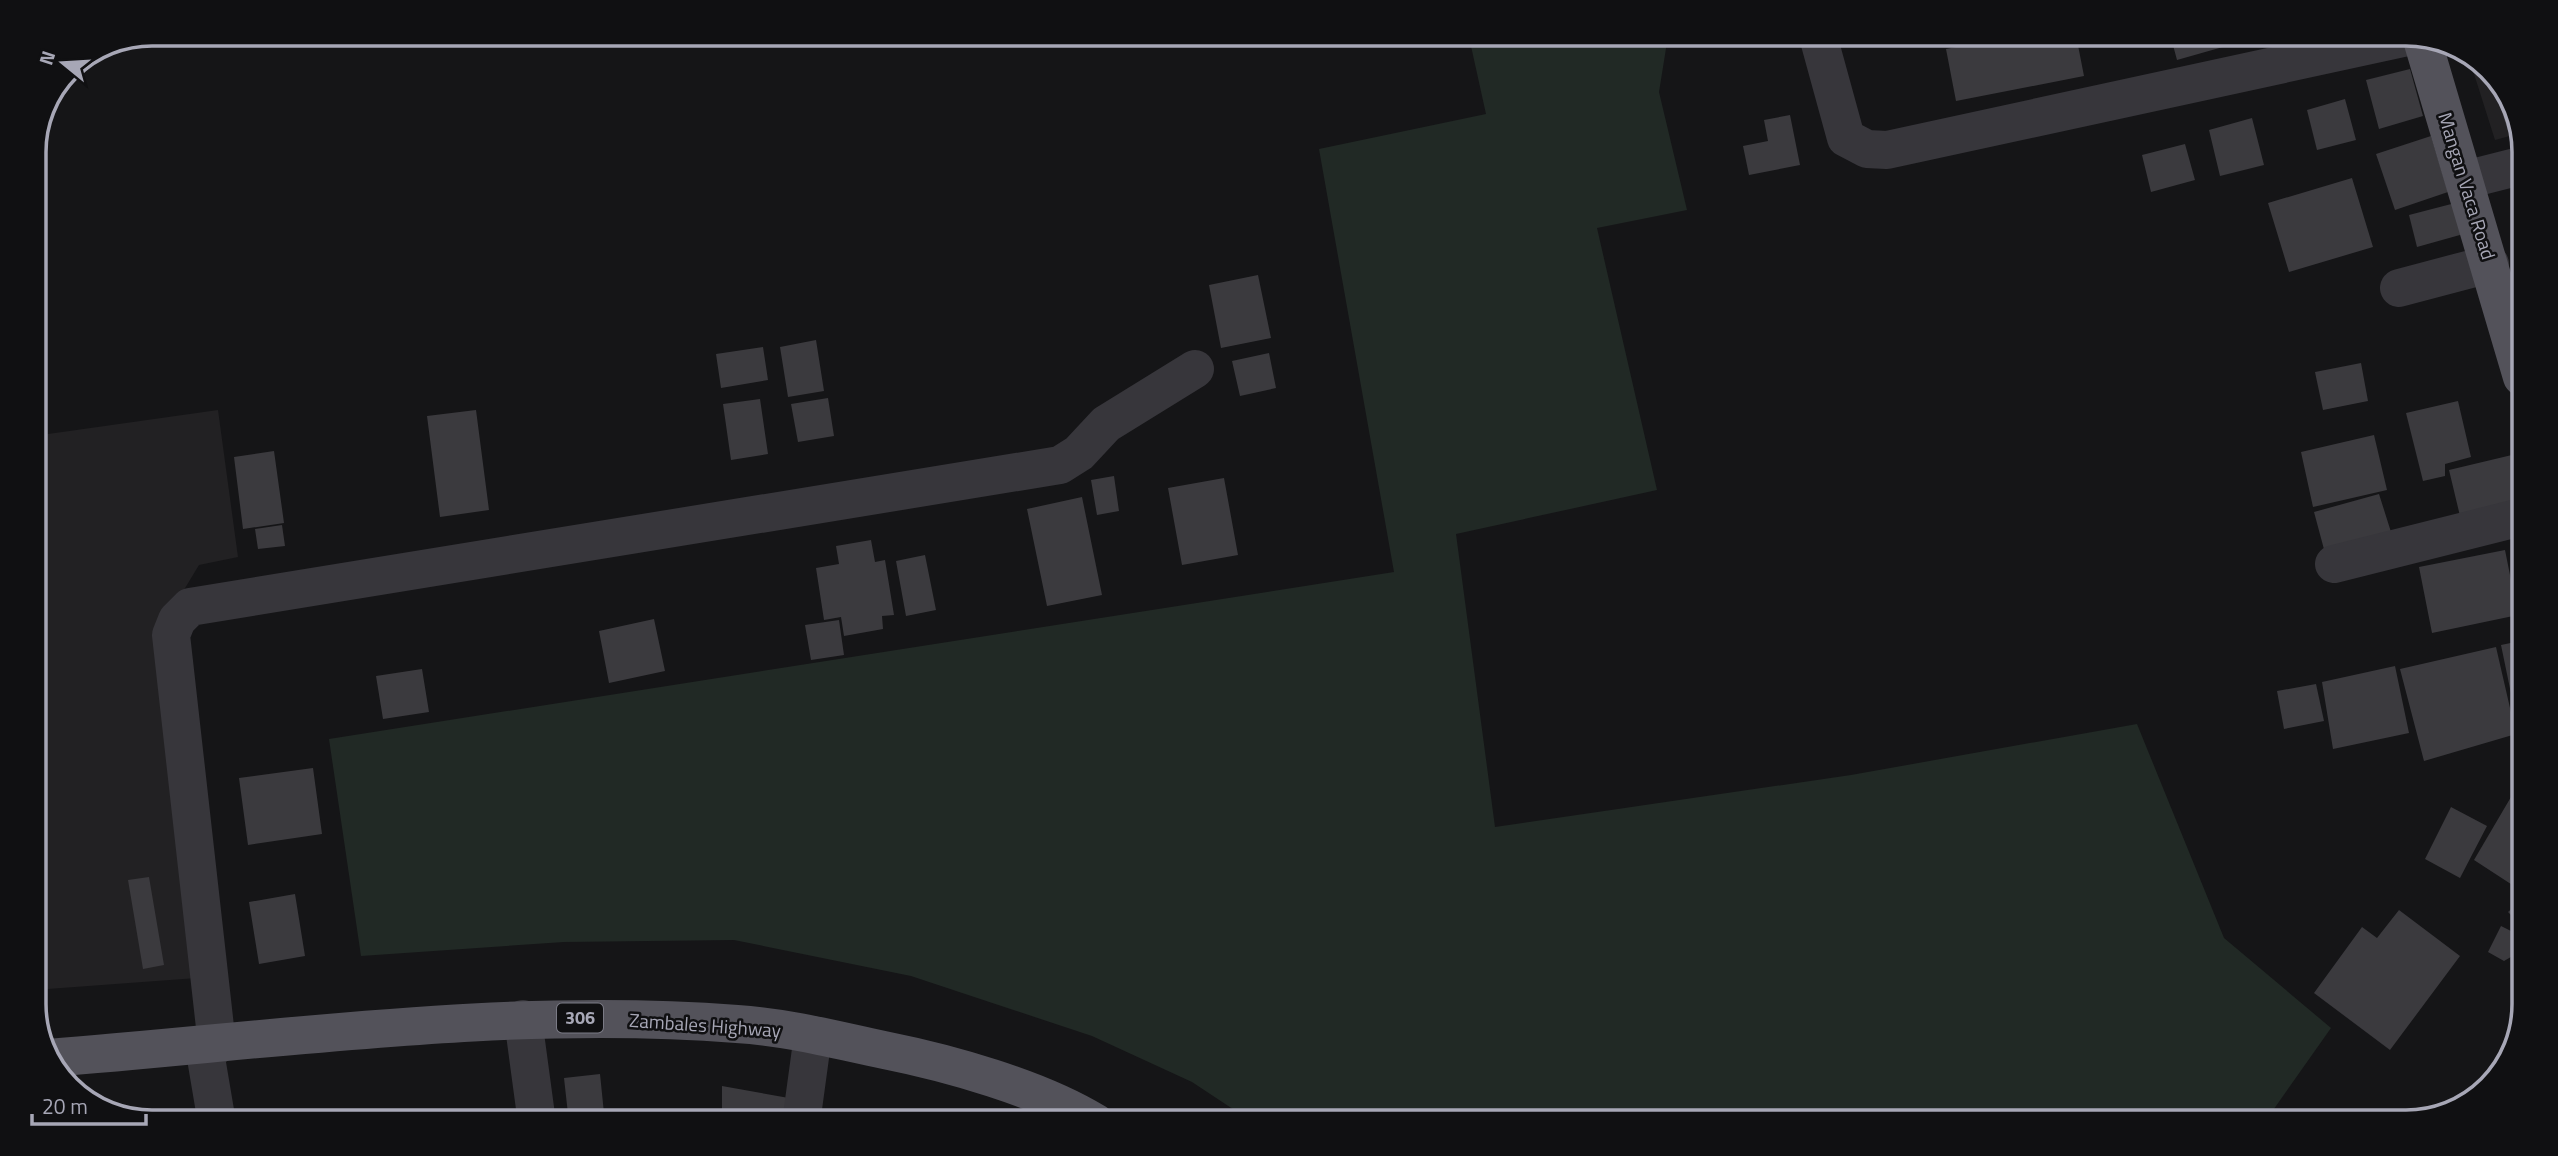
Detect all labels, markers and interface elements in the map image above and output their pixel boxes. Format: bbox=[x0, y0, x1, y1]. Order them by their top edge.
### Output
north arrow bbox=[28, 28, 98, 98]
text: N bbox=[31, 47, 62, 68]
street label: Mangan Vaca Road bbox=[2431, 109, 2504, 263]
road number: 306 bbox=[557, 1003, 603, 1032]
street label: Zambales Highway bbox=[628, 1005, 782, 1044]
scale bar bbox=[32, 1082, 145, 1126]
text: 20 m bbox=[42, 1090, 88, 1122]

